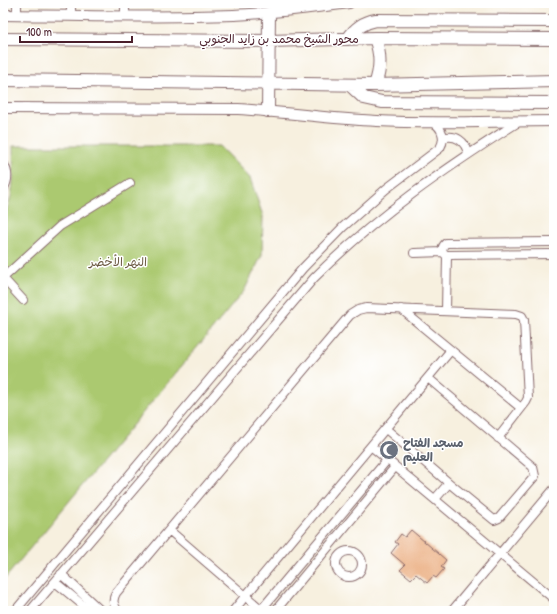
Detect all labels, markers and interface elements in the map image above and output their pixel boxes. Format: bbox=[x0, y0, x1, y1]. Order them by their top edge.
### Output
scale bar bbox=[20, 18, 132, 44]
text: 100 m bbox=[26, 23, 52, 40]
street label: محور الشيخ محمد بن زايد الجنوبي bbox=[199, 30, 359, 50]
park label: النهر الأخضر bbox=[88, 253, 147, 270]
place label: مسجد الفتاح العليم bbox=[403, 434, 464, 466]
mosque icon: مسجد الفتاح العليم bbox=[378, 439, 400, 461]

